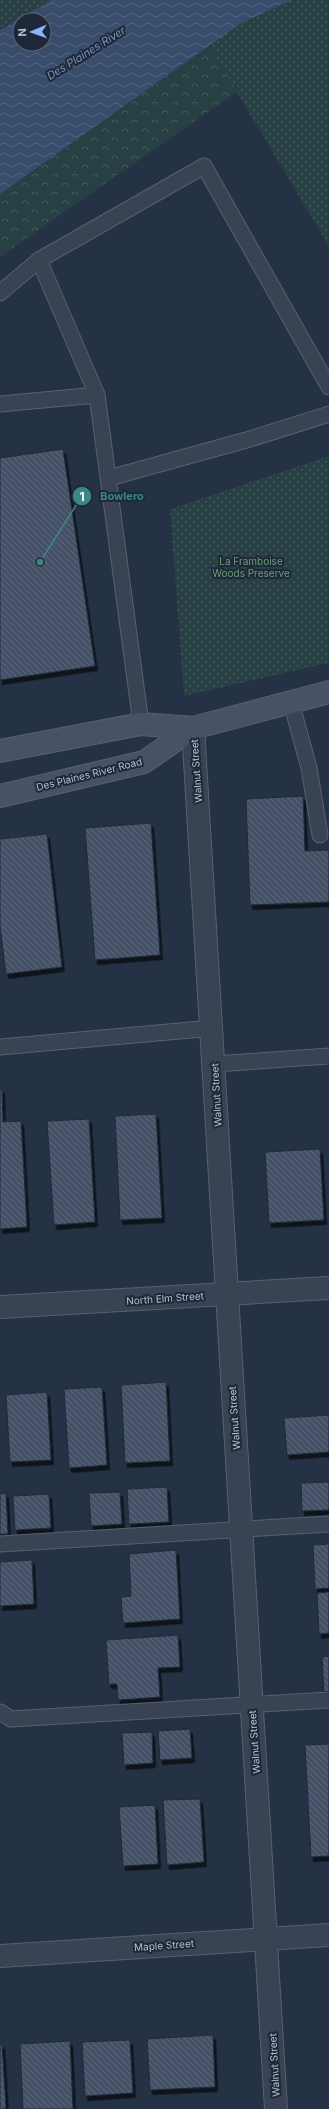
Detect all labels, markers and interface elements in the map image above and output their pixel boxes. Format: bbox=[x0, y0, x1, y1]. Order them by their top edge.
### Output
north arrow bbox=[12, 12, 52, 52]
water label: Des Plaines River bbox=[44, 23, 129, 83]
text: N bbox=[15, 28, 29, 37]
callout: Bowlero bbox=[72, 485, 152, 508]
text: 1 bbox=[79, 489, 85, 504]
text: Bowlero bbox=[100, 489, 144, 503]
park label: La Framboise Woods Preserve bbox=[212, 555, 290, 579]
street label: Walnut Street bbox=[188, 738, 204, 803]
street label: Des Plaines River Road bbox=[35, 755, 143, 793]
street label: Walnut Street bbox=[208, 1062, 224, 1127]
street label: North Elm Street bbox=[126, 1289, 205, 1307]
street label: Walnut Street bbox=[226, 1385, 242, 1450]
street label: Walnut Street bbox=[246, 1709, 262, 1774]
street label: Maple Street bbox=[134, 1937, 195, 1953]
street label: Walnut Street bbox=[266, 2032, 282, 2097]

